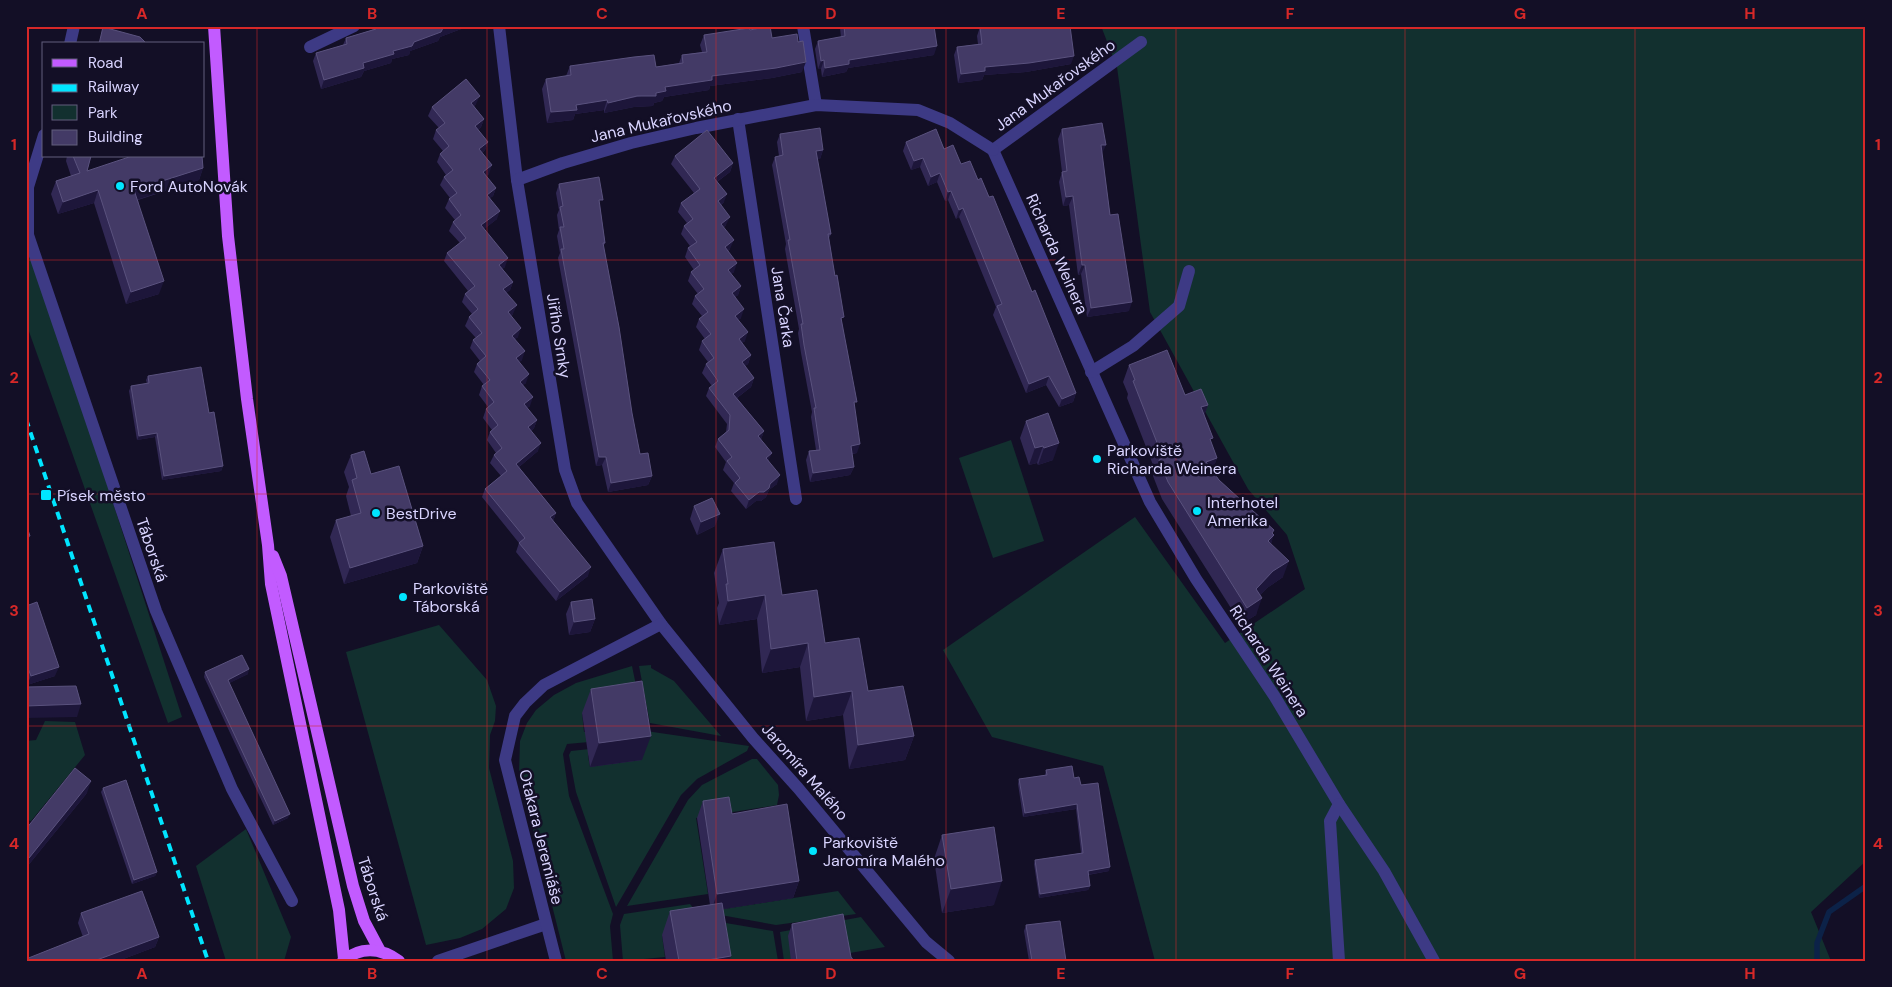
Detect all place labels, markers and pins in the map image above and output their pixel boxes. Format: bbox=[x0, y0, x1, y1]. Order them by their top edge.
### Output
place label: Ford AutoNovák bbox=[130, 176, 248, 197]
marker: Ford AutoNovák bbox=[114, 180, 126, 192]
place label: Parkoviště Richarda Weinera bbox=[1107, 440, 1237, 479]
marker: Parkoviště Richarda Weinera bbox=[1091, 453, 1103, 465]
place label: Písek město bbox=[57, 485, 146, 506]
marker: Písek město bbox=[39, 488, 53, 502]
place label: Interhotel Amerika bbox=[1207, 492, 1278, 531]
place label: BestDrive bbox=[386, 503, 457, 524]
marker: Interhotel Amerika bbox=[1191, 505, 1203, 517]
marker: BestDrive bbox=[370, 507, 382, 519]
place label: Parkoviště Táborská bbox=[413, 578, 488, 617]
marker: Parkoviště Táborská bbox=[397, 591, 409, 603]
place label: Parkoviště Jaromíra Malého bbox=[823, 832, 945, 871]
marker: Parkoviště Jaromíra Malého bbox=[807, 845, 819, 857]

